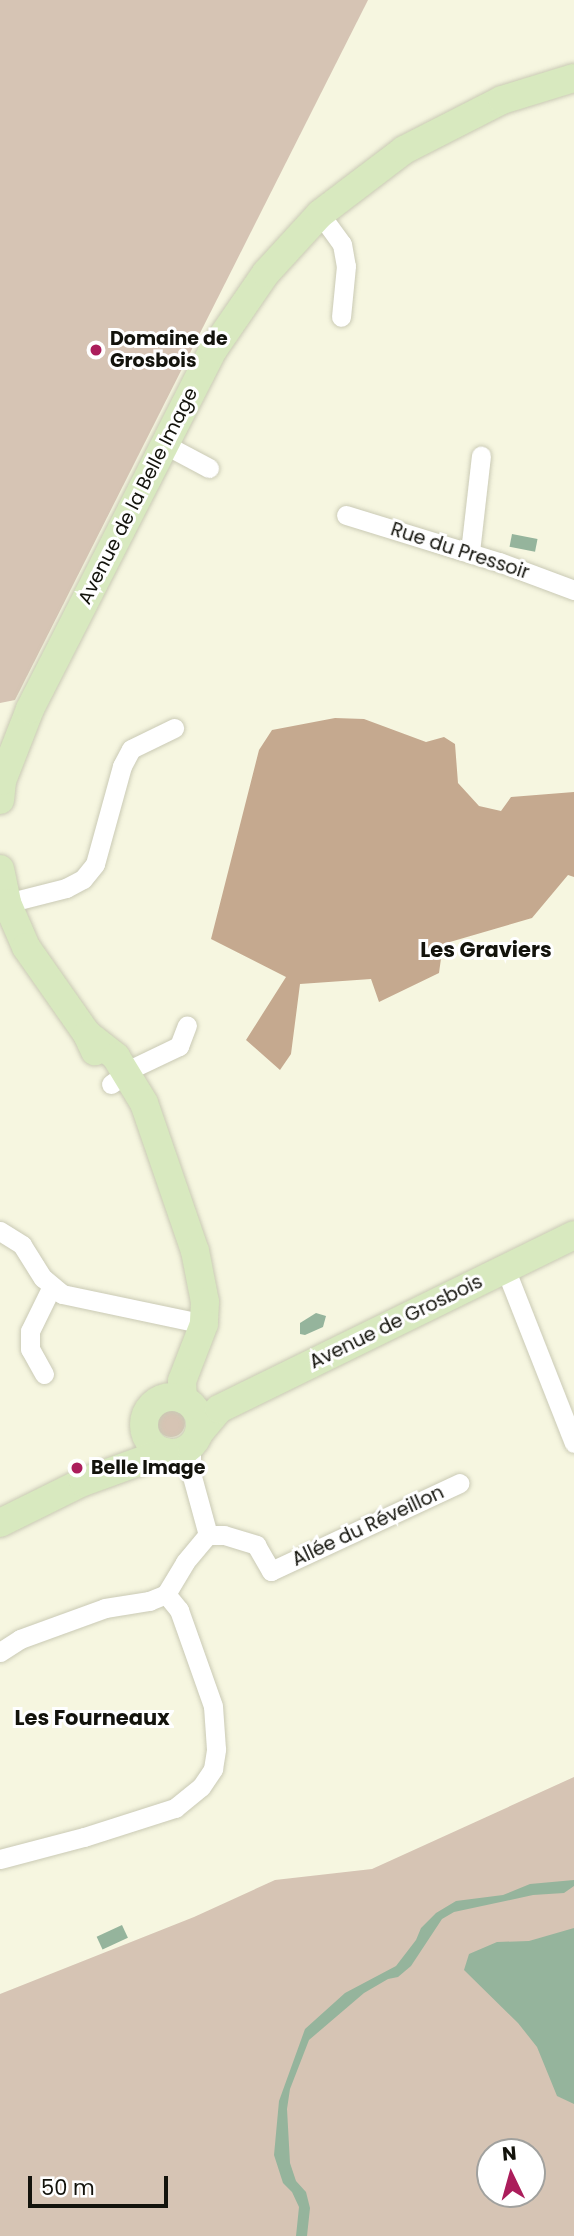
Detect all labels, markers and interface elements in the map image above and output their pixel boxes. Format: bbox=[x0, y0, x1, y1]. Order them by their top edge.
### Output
place label: Domaine de Grosbois bbox=[110, 328, 228, 372]
marker: Domaine de Grosbois bbox=[88, 342, 104, 358]
street label: Avenue de la Belle Image bbox=[73, 384, 203, 608]
street label: Rue du Pressoir bbox=[388, 518, 532, 584]
district label: Les Graviers bbox=[420, 937, 552, 963]
street label: Avenue de Grosbois bbox=[306, 1270, 486, 1374]
place label: Belle Image bbox=[91, 1457, 205, 1479]
marker: Belle Image bbox=[69, 1460, 85, 1476]
street label: Allée du Réveillon bbox=[288, 1481, 448, 1571]
district label: Les Fourneaux bbox=[15, 1705, 169, 1731]
north arrow bbox=[476, 2138, 546, 2208]
text: N bbox=[501, 2140, 518, 2168]
scale bar bbox=[32, 2162, 172, 2206]
text: 50 m bbox=[41, 2173, 95, 2202]

